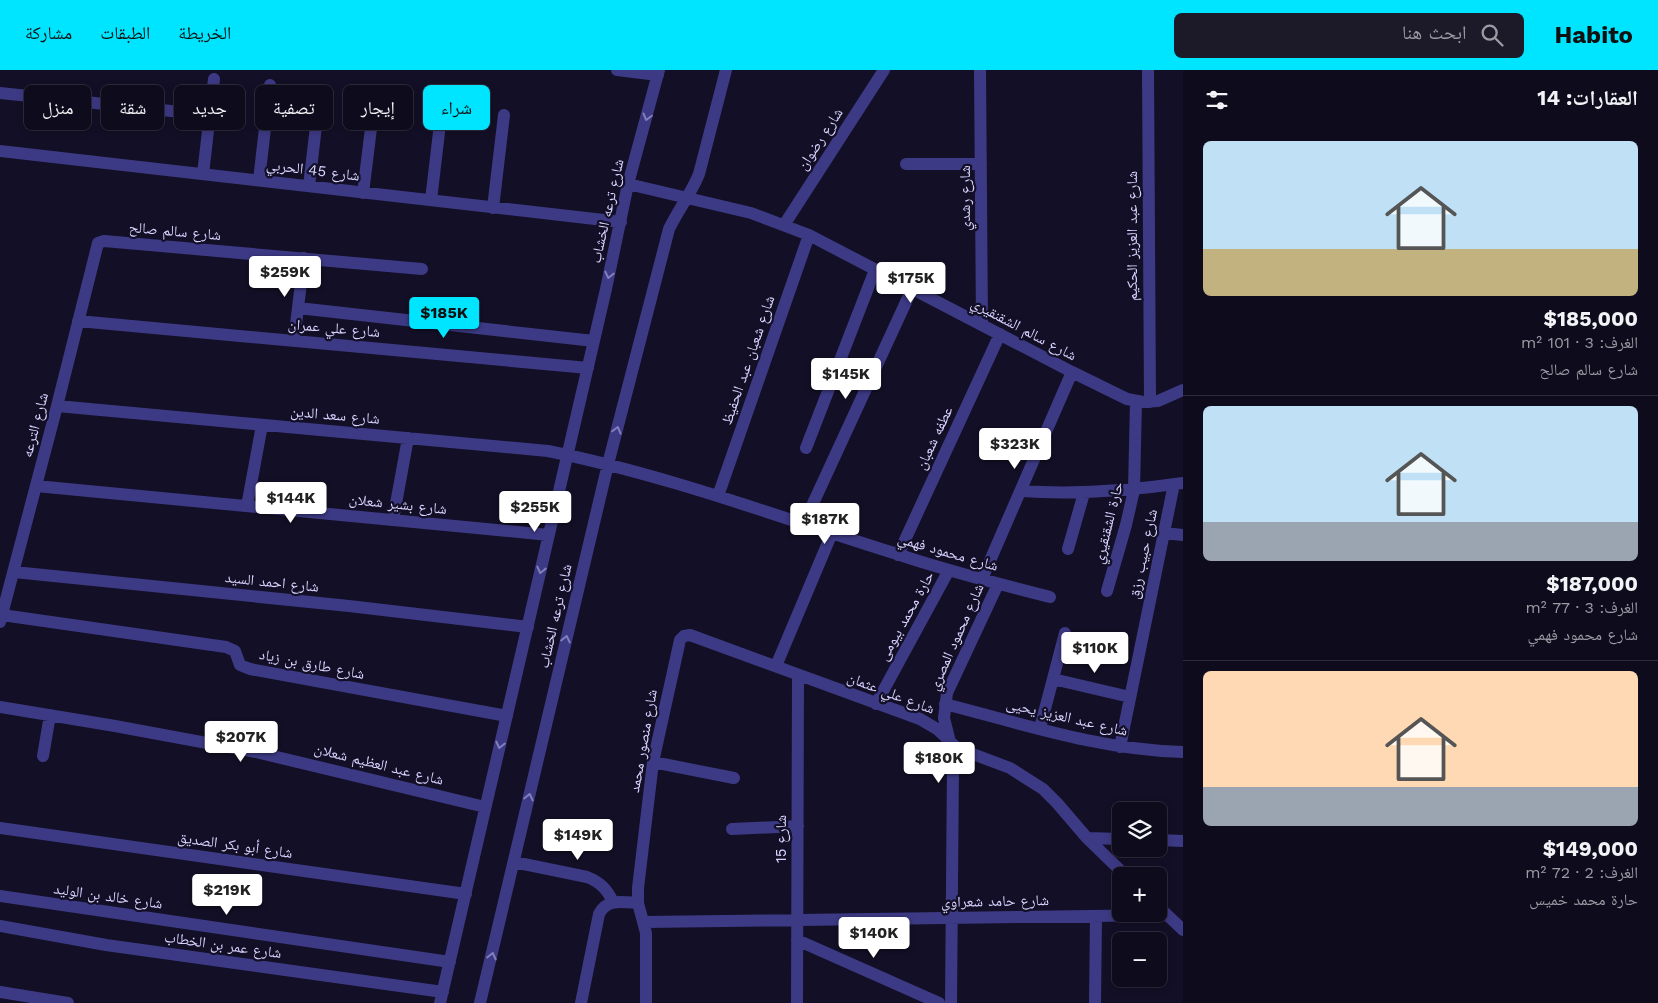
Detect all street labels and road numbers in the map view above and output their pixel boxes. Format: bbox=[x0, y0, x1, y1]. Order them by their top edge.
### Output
street label: شارع رضوان bbox=[793, 104, 848, 174]
street label: شارع 45 الحربي bbox=[265, 155, 361, 187]
street label: شارع ترعه الخشاب bbox=[586, 157, 629, 265]
street label: شارع رشدي bbox=[956, 165, 977, 231]
street label: شارع عبد العزيز الحكيم bbox=[1123, 171, 1142, 301]
street label: شارع سالم صالح bbox=[128, 218, 222, 245]
street label: شارع شعبان عبد الحفيظ bbox=[717, 293, 780, 427]
street label: شارع سالم الشقنقيري bbox=[967, 294, 1080, 367]
street label: شارع علي عمران bbox=[287, 315, 381, 344]
street label: شارع الترعه bbox=[18, 391, 53, 460]
street label: شارع سعد الدين bbox=[289, 402, 381, 429]
street label: عطفه شعبان bbox=[912, 403, 958, 473]
street label: حارة الشقنقيري bbox=[1089, 480, 1130, 567]
street label: شارع بشير شعلان bbox=[348, 490, 448, 519]
street label: شارع حبيب رزق bbox=[1125, 507, 1162, 601]
street label: شارع محمود فهمي bbox=[895, 529, 1000, 578]
street label: شارع ترعه الخشاب bbox=[534, 562, 577, 670]
street label: شارع احمد السيد bbox=[224, 568, 320, 597]
street label: حارة محمد بيومى bbox=[874, 568, 939, 664]
street label: شارع محمود المصري bbox=[924, 581, 990, 694]
street label: شارع طارق بن زياد bbox=[258, 645, 366, 684]
street label: شارع علي عثمان bbox=[844, 668, 937, 721]
street label: شارع منصور محمد bbox=[625, 688, 662, 794]
street label: شارع عبد العزيز يحيى bbox=[1004, 694, 1130, 741]
street label: شارع عبد العظيم شعلان bbox=[312, 739, 446, 790]
street label: شارع 15 bbox=[772, 815, 791, 863]
street label: شارع أبو بكر الصديق bbox=[176, 828, 294, 863]
street label: شارع خالد بن الوليد bbox=[52, 879, 164, 914]
street label: شارع حامد شعراوي bbox=[941, 891, 1049, 914]
street label: شارع عمر بن الخطاب bbox=[163, 928, 283, 963]

